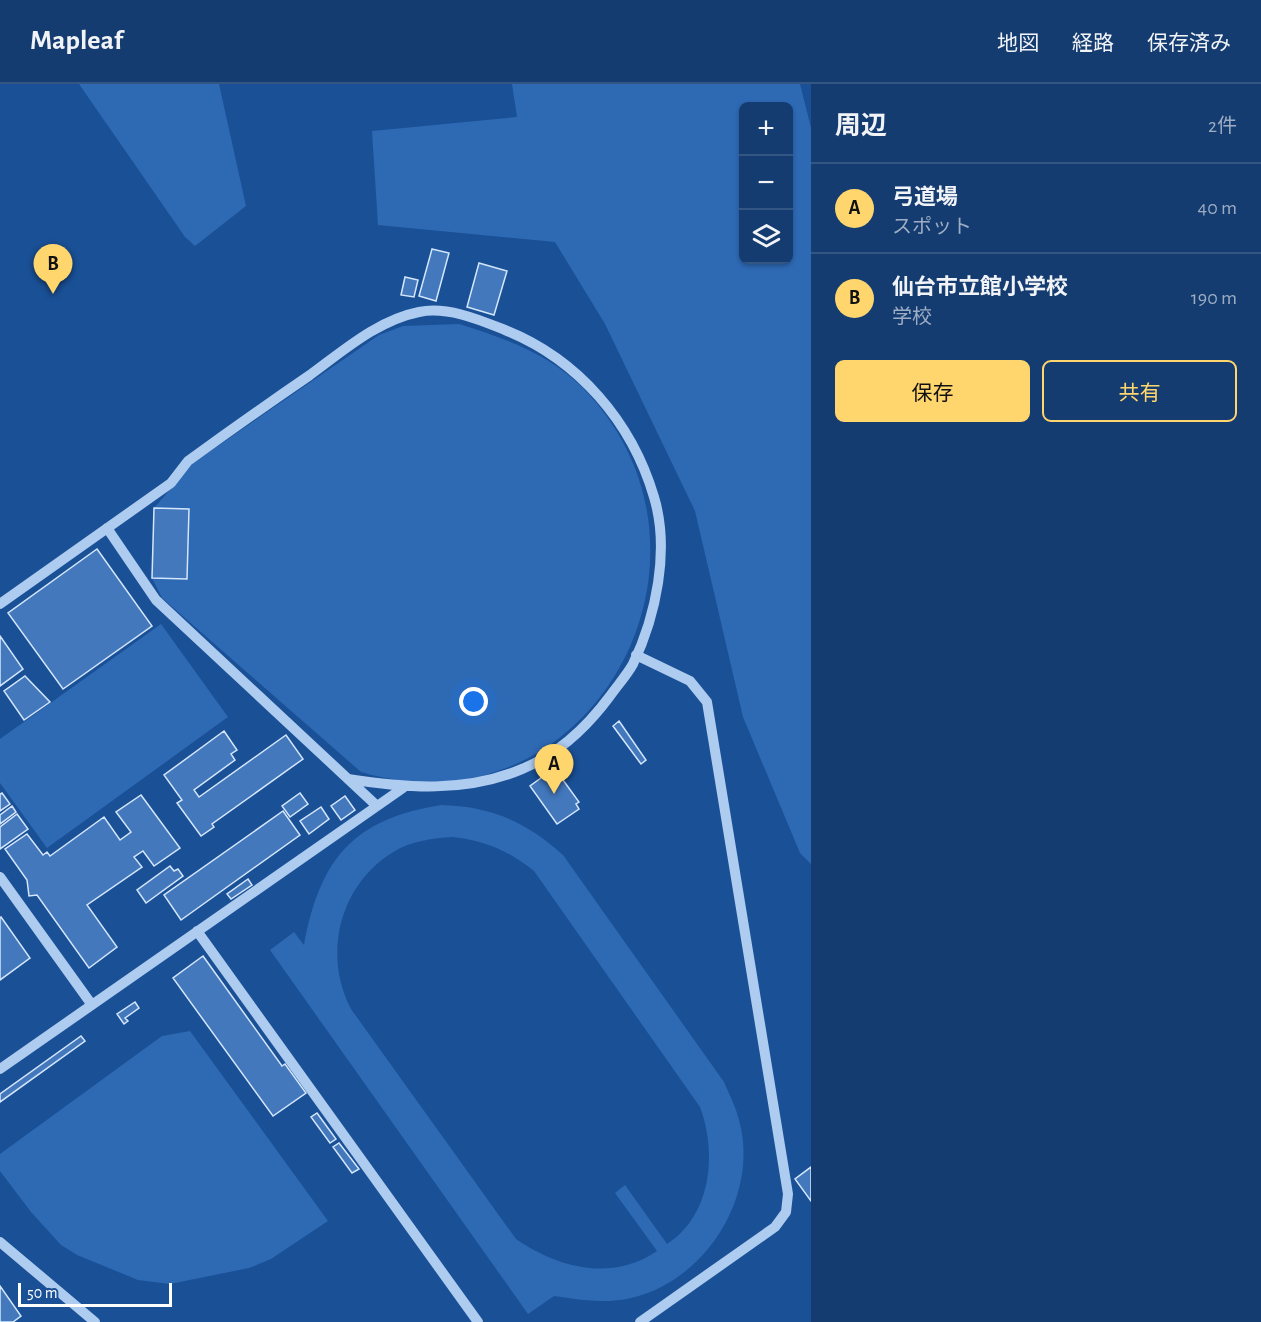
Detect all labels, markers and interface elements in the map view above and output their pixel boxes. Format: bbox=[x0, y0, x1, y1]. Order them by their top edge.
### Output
text: Mapleaf bbox=[30, 27, 123, 55]
text: 地図 bbox=[997, 33, 1039, 54]
text: 経路 bbox=[1072, 33, 1114, 54]
text: 保存済み bbox=[1147, 33, 1231, 54]
map controls bbox=[739, 102, 793, 264]
button: + bbox=[739, 102, 793, 156]
text: 周辺 bbox=[835, 113, 887, 139]
text: 2件 bbox=[1208, 116, 1237, 136]
button: − bbox=[739, 156, 793, 210]
text: 弓道場 bbox=[892, 186, 958, 208]
text: A bbox=[849, 198, 861, 218]
text: 40 m bbox=[1198, 198, 1237, 218]
button: layers bbox=[739, 210, 793, 264]
text: スポット bbox=[892, 217, 972, 237]
pin: B bbox=[34, 244, 72, 294]
text: 仙台市立館小学校 bbox=[892, 276, 1068, 298]
text: B bbox=[849, 288, 860, 308]
text: 190 m bbox=[1191, 288, 1237, 308]
text: 学校 bbox=[892, 307, 932, 327]
button: 保存 bbox=[835, 360, 1030, 422]
button: 共有 bbox=[1042, 360, 1237, 422]
your location bbox=[459, 687, 488, 716]
pin: A bbox=[534, 744, 574, 794]
scale bar bbox=[18, 1280, 172, 1308]
text: 50 m bbox=[27, 1285, 58, 1301]

